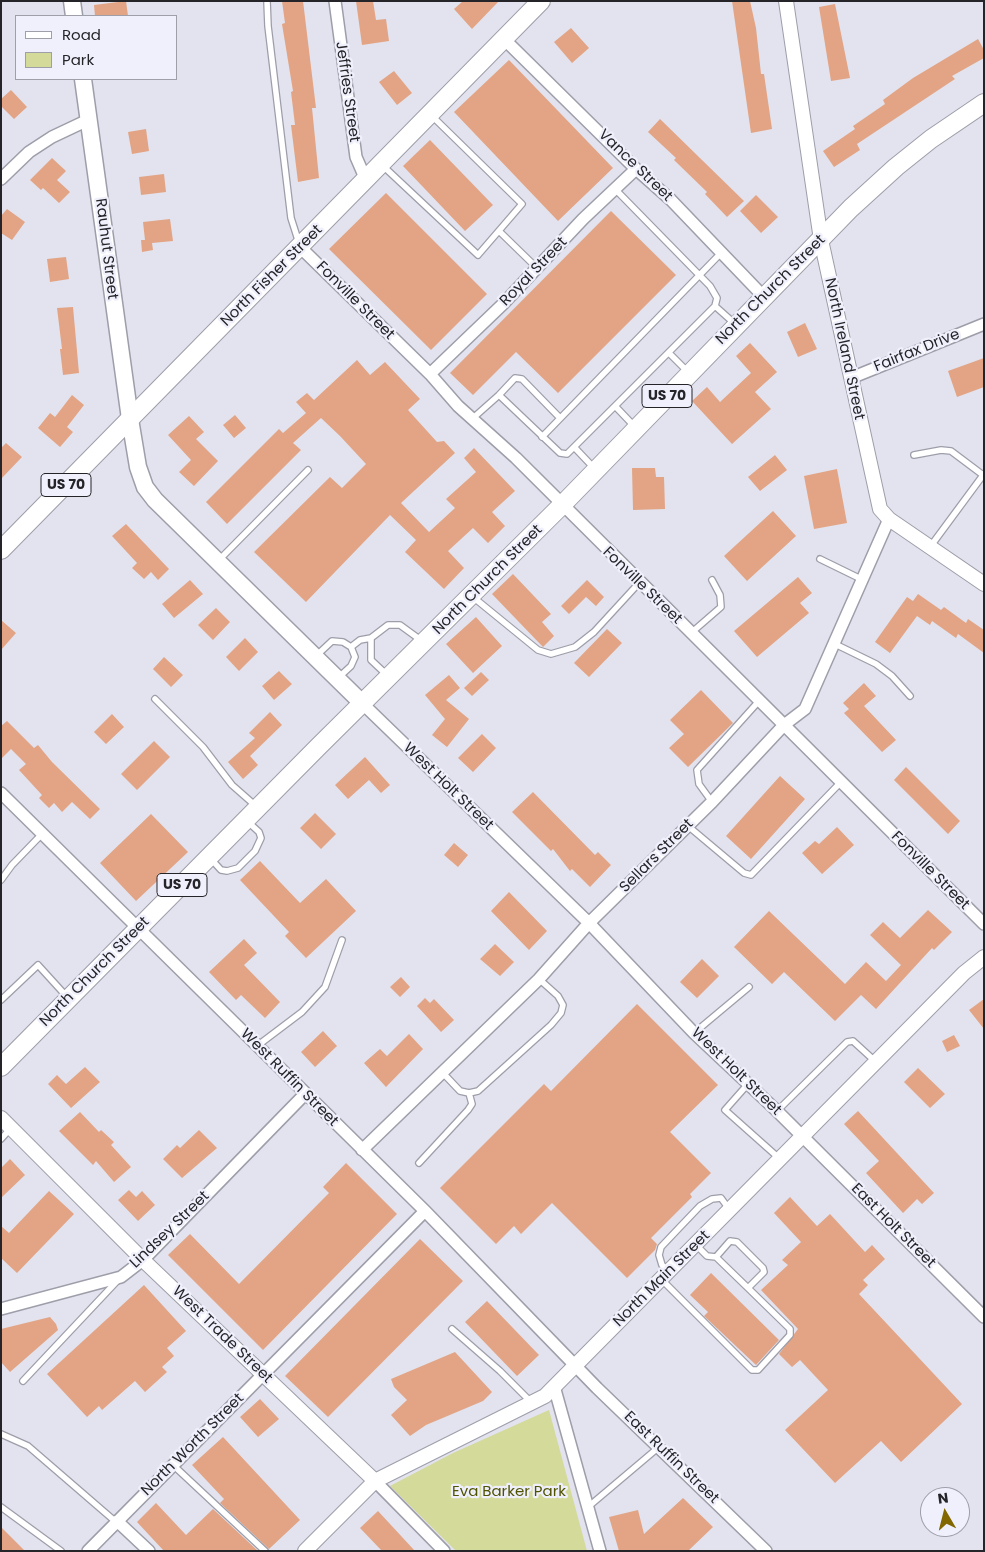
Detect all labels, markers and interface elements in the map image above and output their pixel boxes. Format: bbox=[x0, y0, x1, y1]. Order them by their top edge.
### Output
legend bbox=[15, 15, 178, 80]
text: Road bbox=[62, 24, 101, 45]
street label: Jeffries Street bbox=[331, 41, 363, 143]
text: Park bbox=[62, 49, 94, 70]
street label: Vance Street bbox=[594, 126, 676, 206]
street label: Rauhut Street bbox=[91, 198, 121, 300]
street label: North Fisher Street bbox=[217, 221, 327, 331]
street label: North Church Street bbox=[712, 231, 830, 349]
street label: Royal Street bbox=[497, 234, 571, 310]
street label: Fonville Street bbox=[312, 258, 398, 344]
street label: North Ireland Street bbox=[820, 276, 868, 422]
street label: Fairfax Drive bbox=[872, 326, 962, 376]
road number: US 70 bbox=[642, 384, 692, 408]
road number: US 70 bbox=[41, 474, 91, 496]
street label: North Church Street bbox=[429, 521, 547, 639]
street label: Fonville Street bbox=[599, 544, 685, 628]
street label: West Holt Street bbox=[399, 739, 497, 835]
street label: Sellars Street bbox=[616, 815, 698, 897]
street label: Fonville Street bbox=[887, 828, 973, 914]
road number: US 70 bbox=[157, 874, 207, 896]
street label: North Church Street bbox=[36, 913, 154, 1031]
street label: West Holt Street bbox=[687, 1024, 785, 1120]
street label: West Ruffin Street bbox=[236, 1025, 342, 1131]
street label: East Holt Street bbox=[847, 1180, 939, 1272]
street label: Lindsey Street bbox=[127, 1188, 213, 1272]
street label: North Main Street bbox=[610, 1227, 714, 1331]
street label: West Trade Street bbox=[168, 1283, 276, 1387]
street label: North Worth Street bbox=[138, 1390, 248, 1500]
street label: East Ruffin Street bbox=[620, 1408, 722, 1508]
park label: Eva Barker Park bbox=[452, 1483, 566, 1501]
north arrow bbox=[920, 1487, 970, 1537]
text: N bbox=[936, 1488, 950, 1509]

